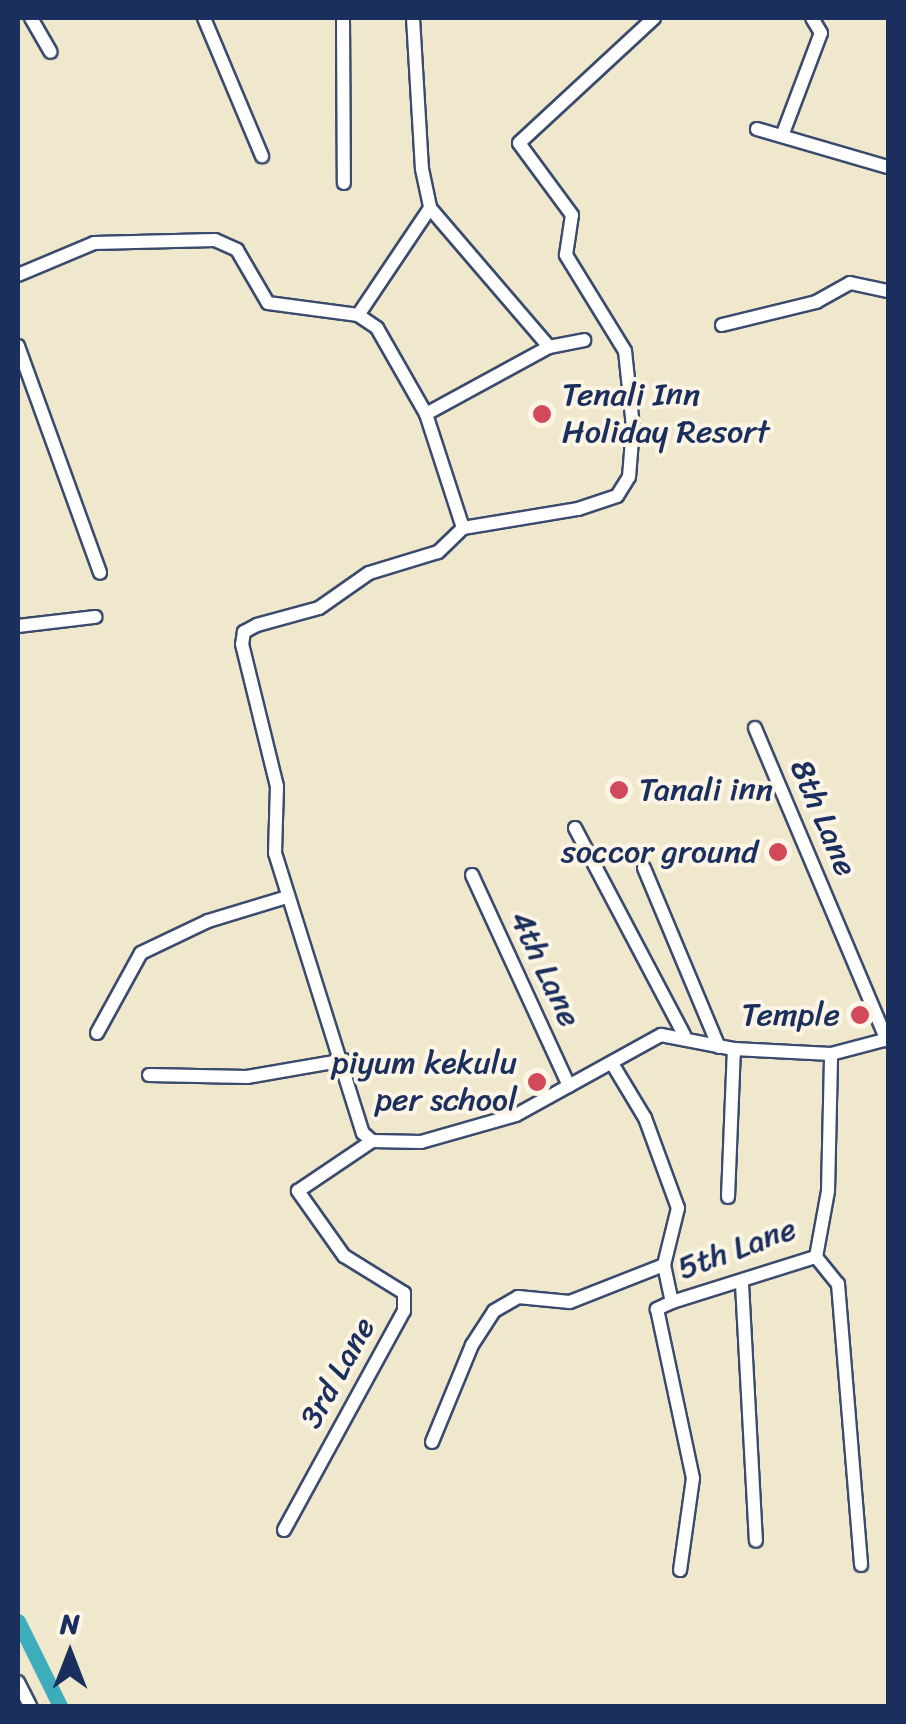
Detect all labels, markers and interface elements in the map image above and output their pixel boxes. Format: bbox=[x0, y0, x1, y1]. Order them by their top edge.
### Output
place label: Tenali Inn Holiday Resort bbox=[562, 377, 769, 452]
marker: Tenali Inn Holiday Resort bbox=[531, 403, 553, 425]
street label: 8th Lane bbox=[781, 754, 865, 882]
place label: Tanali inn bbox=[639, 771, 773, 809]
marker: Tanali inn bbox=[608, 779, 630, 801]
place label: soccor ground bbox=[560, 833, 758, 871]
marker: soccor ground bbox=[767, 841, 789, 863]
street label: 4th Lane bbox=[501, 905, 589, 1033]
place label: Temple bbox=[742, 996, 840, 1034]
marker: Temple bbox=[849, 1004, 871, 1026]
place label: piyum kekulu per school bbox=[331, 1045, 517, 1120]
marker: piyum kekulu per school bbox=[526, 1071, 548, 1093]
street label: 5th Lane bbox=[673, 1210, 801, 1288]
street label: 3rd Lane bbox=[292, 1311, 384, 1435]
text: N bbox=[60, 1599, 80, 1648]
north arrow bbox=[20, 1604, 120, 1704]

